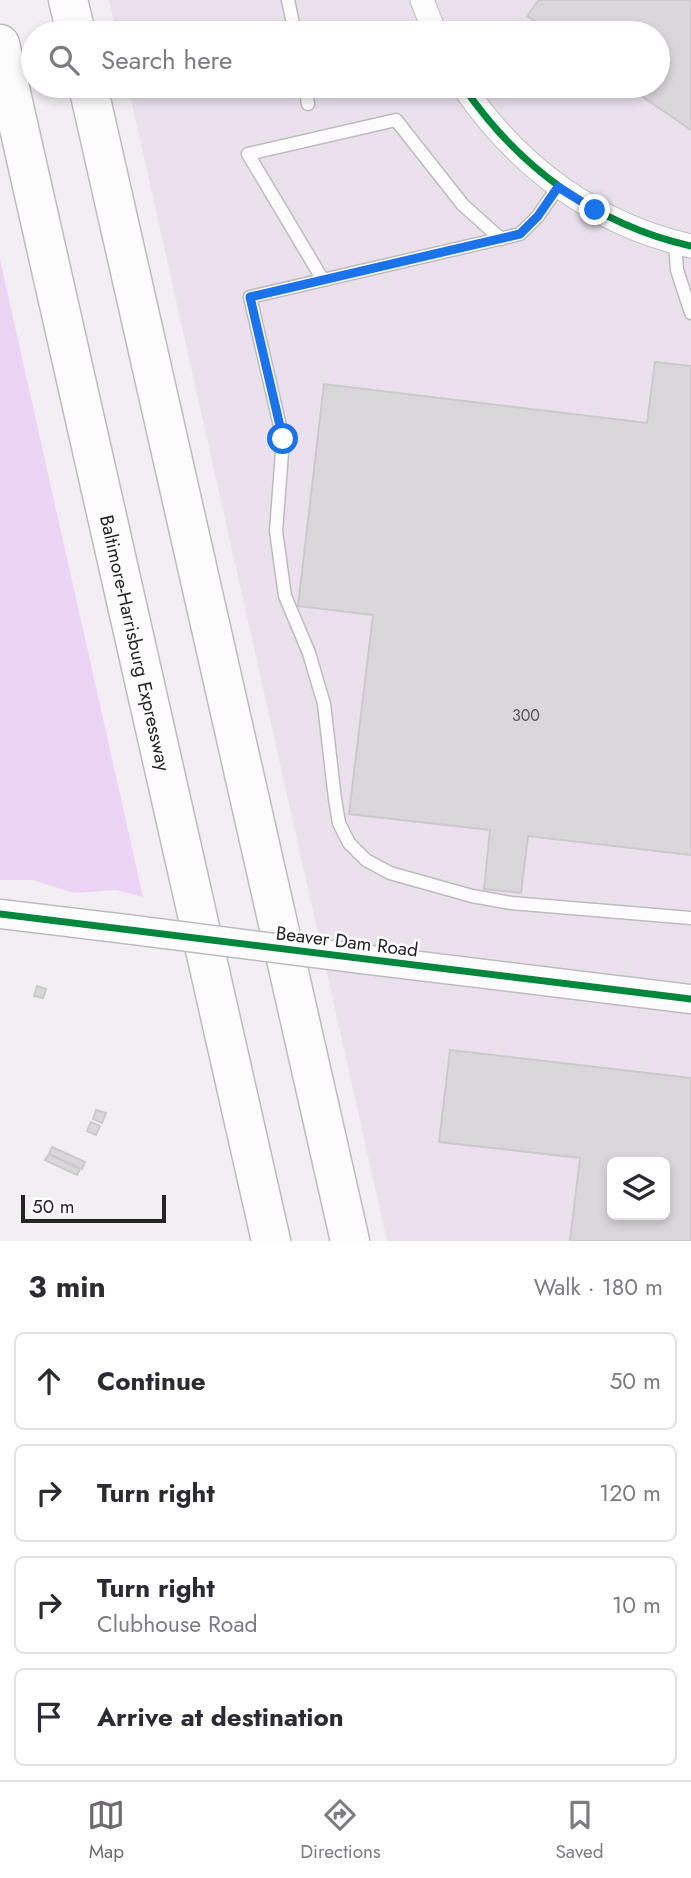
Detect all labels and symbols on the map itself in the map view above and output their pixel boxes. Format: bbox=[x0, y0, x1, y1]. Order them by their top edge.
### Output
route end bbox=[579, 194, 610, 225]
route start bbox=[267, 423, 298, 454]
street label: Baltimore-Harrisburg Expressway bbox=[93, 512, 177, 774]
house number: 300 bbox=[512, 704, 540, 727]
street label: Beaver Dam Road bbox=[274, 919, 420, 964]
scale bar bbox=[21, 1192, 166, 1224]

